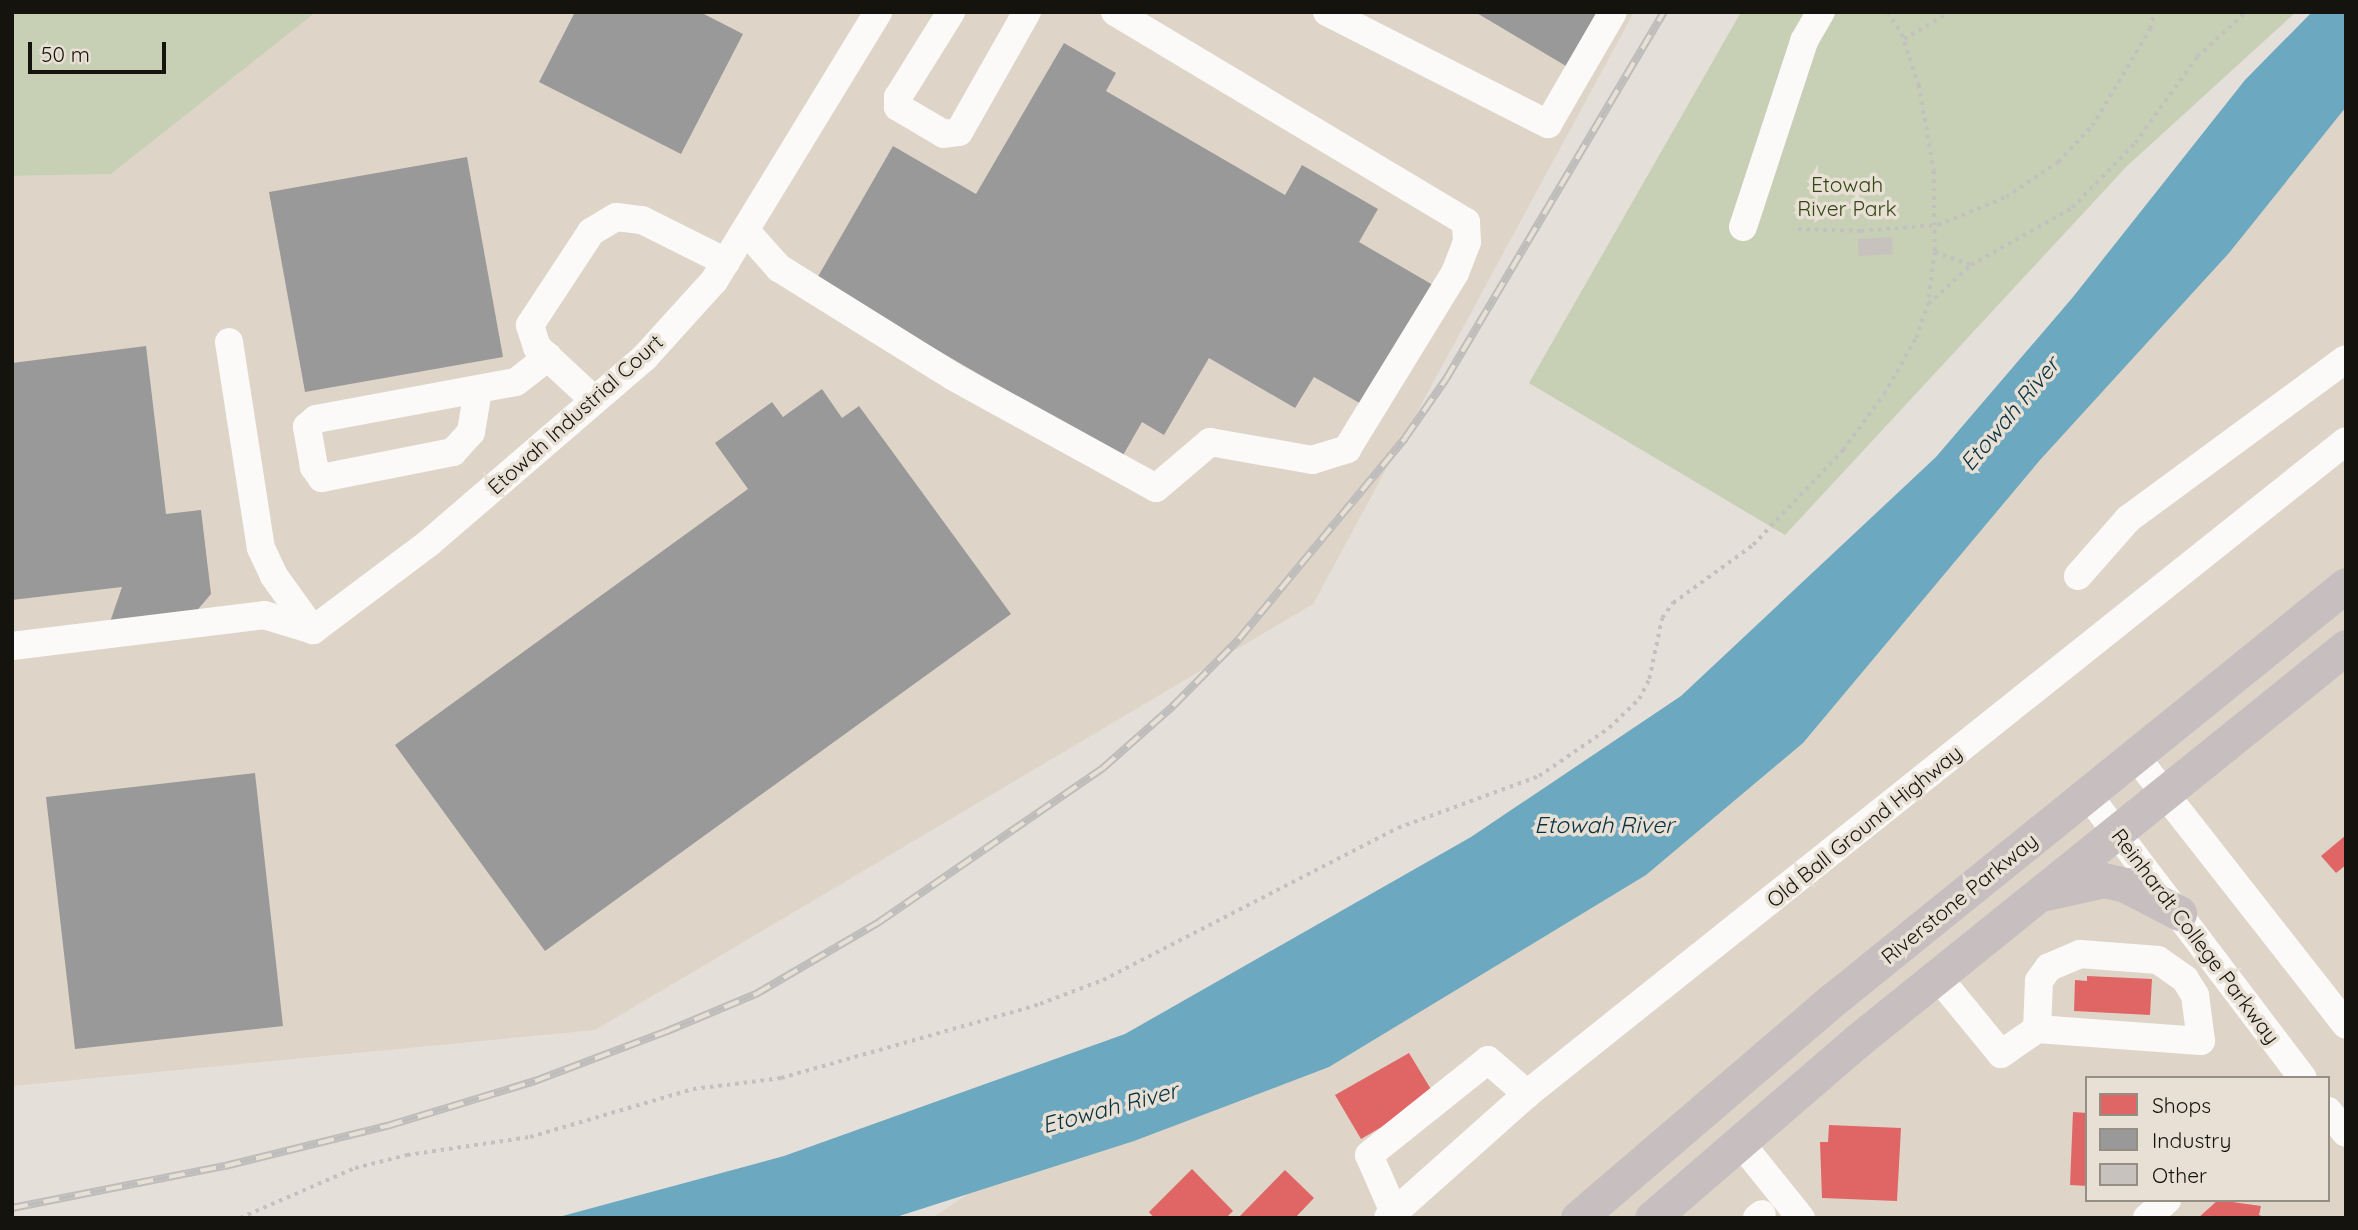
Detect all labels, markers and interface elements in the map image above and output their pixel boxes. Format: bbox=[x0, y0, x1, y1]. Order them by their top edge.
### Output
scale bar bbox=[32, 28, 170, 72]
text: 50 m bbox=[41, 41, 90, 67]
park label: Etowah River Park bbox=[1797, 171, 1897, 221]
street label: Etowah Industrial Court bbox=[482, 329, 668, 499]
water label: Etowah River bbox=[1955, 352, 2065, 476]
street label: Old Ball Ground Highway bbox=[1761, 740, 1967, 912]
water label: Etowah River bbox=[1534, 811, 1674, 839]
street label: Reinhardt College Parkway bbox=[2107, 823, 2285, 1049]
street label: Riverstone Parkway bbox=[1876, 827, 2042, 969]
legend bbox=[2085, 1076, 2330, 1202]
water label: Etowah River bbox=[1039, 1077, 1181, 1139]
text: Shops bbox=[2152, 1092, 2211, 1118]
text: Industry bbox=[2152, 1127, 2231, 1153]
text: Other bbox=[2152, 1162, 2207, 1188]

